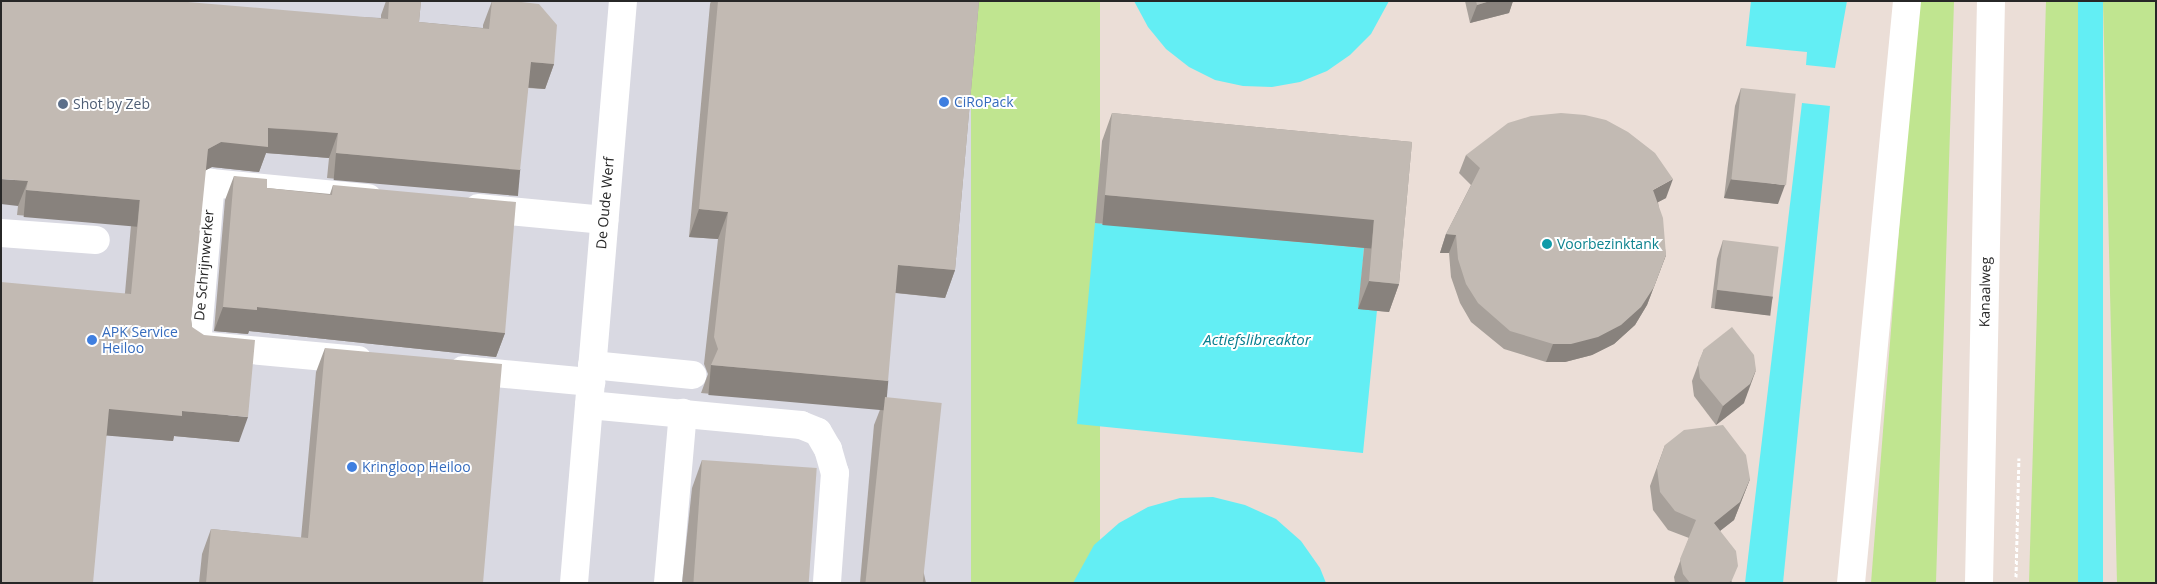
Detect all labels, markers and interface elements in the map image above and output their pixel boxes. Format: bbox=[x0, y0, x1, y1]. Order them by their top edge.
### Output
place label: CiRoPack bbox=[954, 94, 1014, 110]
place label: Shot by Zeb bbox=[73, 96, 150, 112]
marker: CiRoPack bbox=[938, 96, 950, 108]
marker: Shot by Zeb bbox=[57, 98, 69, 110]
street label: De Oude Werf bbox=[593, 156, 617, 250]
street label: De Schrijnwerker bbox=[191, 209, 217, 321]
place label: Voorbezinktank bbox=[1557, 236, 1659, 252]
marker: Voorbezinktank bbox=[1541, 238, 1553, 250]
street label: Kanaalweg bbox=[1976, 257, 1994, 327]
place label: APK Service Heiloo bbox=[102, 324, 178, 357]
water label: Actiefslibreaktor bbox=[1203, 331, 1311, 349]
marker: APK Service Heiloo bbox=[86, 334, 98, 346]
place label: Kringloop Heiloo bbox=[362, 459, 471, 475]
marker: Kringloop Heiloo bbox=[346, 461, 358, 473]

